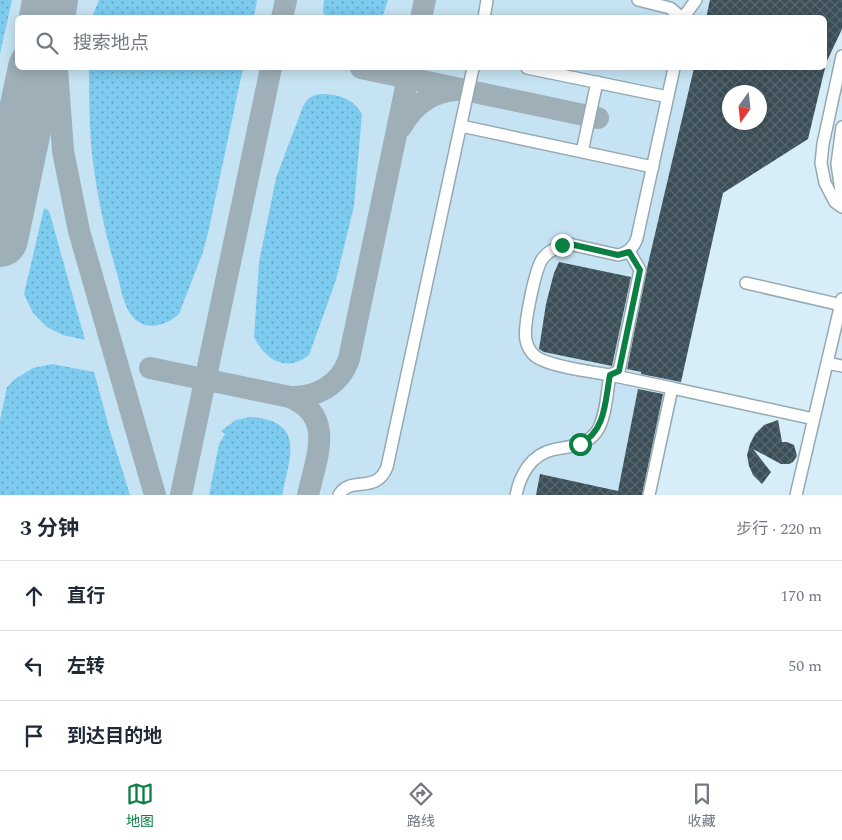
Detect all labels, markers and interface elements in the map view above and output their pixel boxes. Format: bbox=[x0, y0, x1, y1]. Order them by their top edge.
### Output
search box bbox=[15, 15, 827, 70]
icon: search bbox=[33, 29, 61, 57]
text: 搜索地点 bbox=[73, 29, 149, 58]
north arrow bbox=[722, 85, 767, 130]
route end bbox=[551, 234, 574, 257]
route start bbox=[569, 433, 592, 456]
text: 3 分钟 bbox=[20, 513, 79, 545]
text: 步行 · 220 m bbox=[736, 517, 822, 541]
icon: ahead bbox=[20, 582, 48, 610]
text: 直行 bbox=[67, 582, 105, 611]
text: 170 m bbox=[780, 584, 822, 608]
icon: left bbox=[20, 652, 48, 680]
text: 左转 bbox=[67, 652, 105, 681]
text: 50 m bbox=[788, 654, 822, 678]
icon: arrive bbox=[20, 722, 48, 750]
text: 到达目的地 bbox=[67, 722, 162, 751]
tab: 地图 bbox=[126, 780, 154, 832]
tab: 路线 bbox=[407, 780, 435, 832]
tab: 收藏 bbox=[688, 780, 716, 832]

